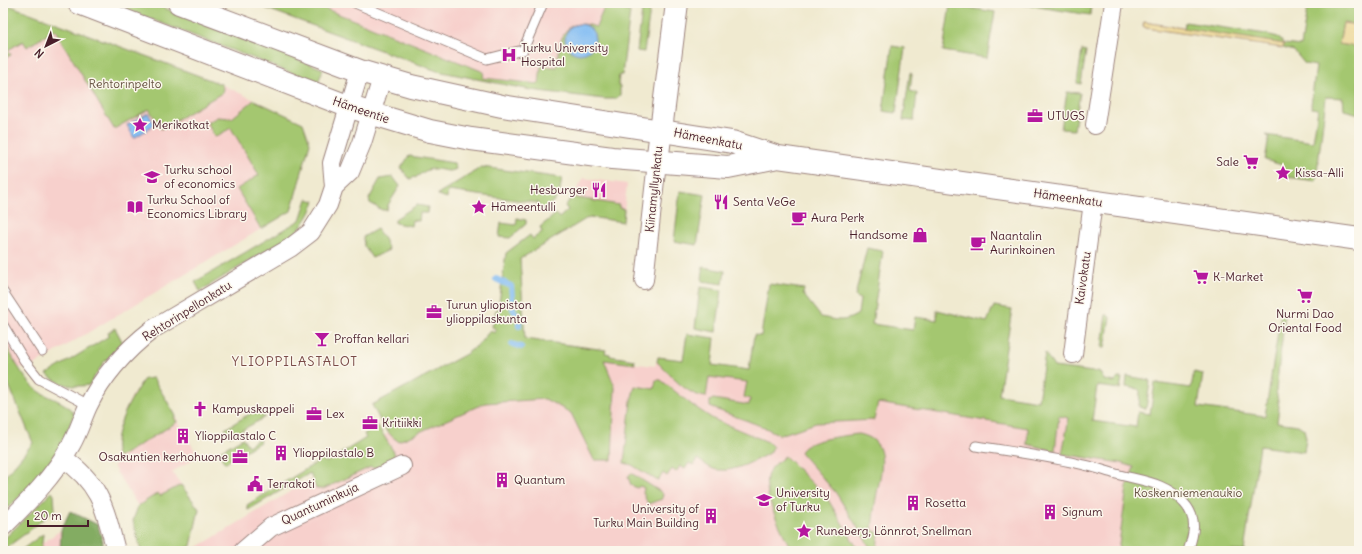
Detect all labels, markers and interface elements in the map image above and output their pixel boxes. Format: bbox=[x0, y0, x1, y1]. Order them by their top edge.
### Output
north arrow bbox=[26, 26, 66, 66]
place label: Turku University Hospital bbox=[521, 40, 608, 69]
text: N bbox=[32, 46, 47, 61]
hospital icon: Turku University Hospital bbox=[500, 46, 518, 64]
park label: Rehtorinpelto bbox=[89, 76, 162, 91]
street label: Hämeentie bbox=[331, 93, 391, 126]
office icon: UTUGS bbox=[1026, 107, 1044, 125]
place label: UTUGS bbox=[1047, 108, 1085, 123]
place icon: Merikotkat bbox=[131, 116, 149, 134]
place label: Merikotkat bbox=[152, 117, 209, 132]
street label: Hämeenkatu bbox=[672, 124, 744, 153]
street label: Kiinamyllynkatu bbox=[641, 145, 666, 233]
supermarket icon: Sale bbox=[1242, 153, 1260, 171]
place label: Sale bbox=[1216, 154, 1239, 169]
place label: Turku school of economics bbox=[164, 162, 235, 191]
place icon: Kissa-Alli bbox=[1274, 164, 1292, 182]
place label: Kissa-Alli bbox=[1295, 165, 1344, 180]
school or university icon: Turku school of economics bbox=[143, 168, 161, 186]
restaurant icon: Hesburger bbox=[590, 181, 608, 199]
place label: Hesburger bbox=[530, 182, 587, 197]
street label: Hämeenkatu bbox=[1032, 185, 1104, 210]
place label: Turku School of Economics Library bbox=[147, 192, 247, 221]
restaurant icon: Senta VeGe bbox=[712, 193, 730, 211]
place label: Senta VeGe bbox=[733, 194, 795, 209]
library icon: Turku School of Economics Library bbox=[126, 198, 144, 216]
place icon: Hämeentulli bbox=[470, 198, 488, 216]
place label: Hämeentulli bbox=[491, 199, 556, 214]
cafe icon: Aura Perk bbox=[790, 209, 808, 227]
place label: Aura Perk bbox=[811, 210, 864, 225]
shop icon: Handsome bbox=[911, 226, 929, 244]
place label: Handsome bbox=[849, 227, 908, 242]
place label: Naantalin Aurinkoinen bbox=[990, 228, 1055, 257]
cafe icon: Naantalin Aurinkoinen bbox=[969, 234, 987, 252]
street label: Kaivokatu bbox=[1071, 250, 1094, 305]
supermarket icon: K-Market bbox=[1192, 268, 1210, 286]
place label: K-Market bbox=[1213, 269, 1263, 284]
street label: Rehtorinpellonkatu bbox=[139, 277, 234, 344]
supermarket icon: Nurmi Dao Oriental Food bbox=[1296, 287, 1314, 305]
place label: Turun yliopiston ylioppilaskunta bbox=[446, 297, 532, 326]
office icon: Turun yliopiston ylioppilaskunta bbox=[425, 303, 443, 321]
place label: Nurmi Dao Oriental Food bbox=[1268, 306, 1342, 335]
bar icon: Proffan kellari bbox=[313, 330, 331, 348]
place label: Proffan kellari bbox=[334, 331, 409, 346]
district label: YLIOPPILASTALOT bbox=[232, 353, 358, 370]
church icon: Kampuskappeli bbox=[191, 400, 209, 418]
place label: Kampuskappeli bbox=[212, 401, 294, 416]
office icon: Lex bbox=[305, 405, 323, 423]
place label: Lex bbox=[326, 406, 345, 421]
office icon: Kritiikki bbox=[361, 414, 379, 432]
place label: Kritiikki bbox=[382, 415, 421, 430]
building icon: Ylioppilastalo C bbox=[174, 427, 192, 445]
place label: Ylioppilastalo C bbox=[195, 428, 276, 443]
building icon: Ylioppilastalo B bbox=[272, 444, 290, 462]
place label: Ylioppilastalo B bbox=[293, 445, 374, 460]
office icon: Osakuntien kerhohuone bbox=[231, 448, 249, 466]
place label: Osakuntien kerhohuone bbox=[98, 449, 228, 464]
building icon: Quantum bbox=[493, 471, 511, 489]
place label: Quantum bbox=[514, 472, 566, 487]
public building icon: Terrakoti bbox=[246, 475, 264, 493]
place label: Terrakoti bbox=[267, 476, 315, 491]
street label: Quantuminkuja bbox=[279, 479, 361, 528]
place label: University of Turku bbox=[776, 485, 830, 514]
park label: Koskenniemenaukio bbox=[1134, 485, 1242, 500]
school or university icon: University of Turku bbox=[755, 491, 773, 509]
building icon: Rosetta bbox=[904, 494, 922, 512]
place label: Rosetta bbox=[925, 495, 966, 510]
place label: University of Turku Main Building bbox=[593, 501, 700, 530]
scale bar bbox=[28, 502, 88, 528]
building icon: Signum bbox=[1041, 503, 1059, 521]
place label: Signum bbox=[1062, 504, 1103, 519]
building icon: University of Turku Main Building bbox=[702, 507, 720, 525]
text: 20 m bbox=[34, 508, 62, 523]
place icon: Runeberg, Lönnrot, Snellman bbox=[795, 522, 813, 540]
place label: Runeberg, Lönnrot, Snellman bbox=[816, 523, 972, 538]

